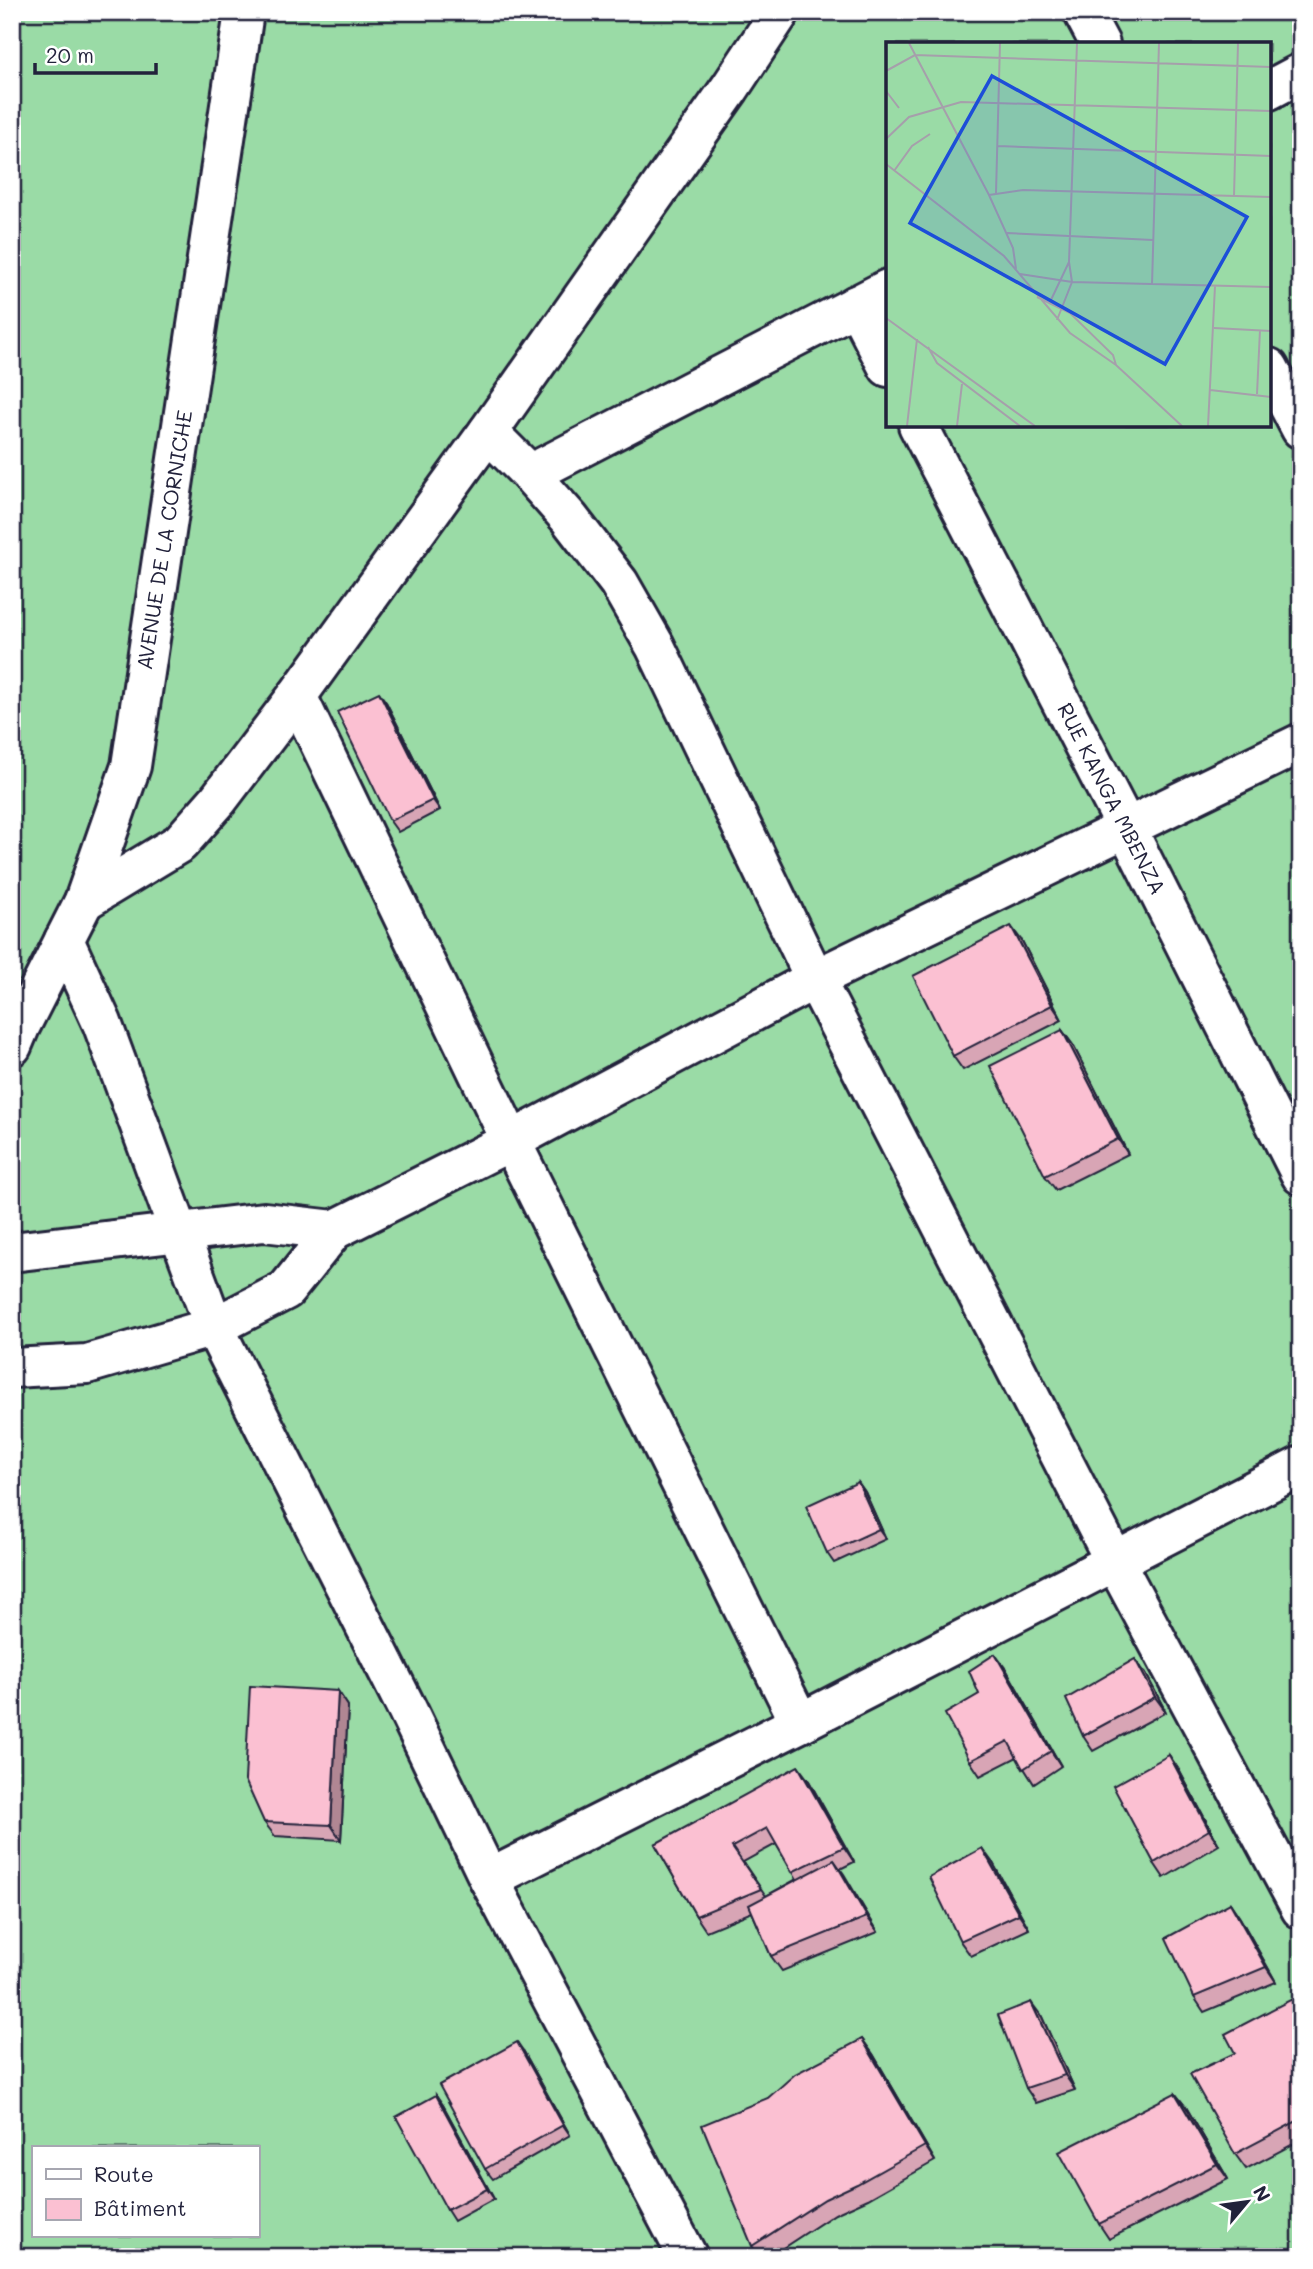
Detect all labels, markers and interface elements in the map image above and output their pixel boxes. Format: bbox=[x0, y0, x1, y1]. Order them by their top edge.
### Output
scale bar bbox=[35, 32, 156, 76]
text: 20 m bbox=[46, 41, 94, 68]
inset map bbox=[886, 42, 1271, 427]
street label: AVENUE DE LA CORNICHE bbox=[130, 408, 197, 671]
street label: RUE KANGA MBENZA bbox=[1052, 698, 1172, 899]
legend bbox=[32, 2146, 259, 2238]
text: Route bbox=[94, 2160, 154, 2187]
north arrow bbox=[1212, 2168, 1282, 2238]
text: N bbox=[1248, 2181, 1277, 2206]
text: Bâtiment bbox=[94, 2194, 186, 2221]

